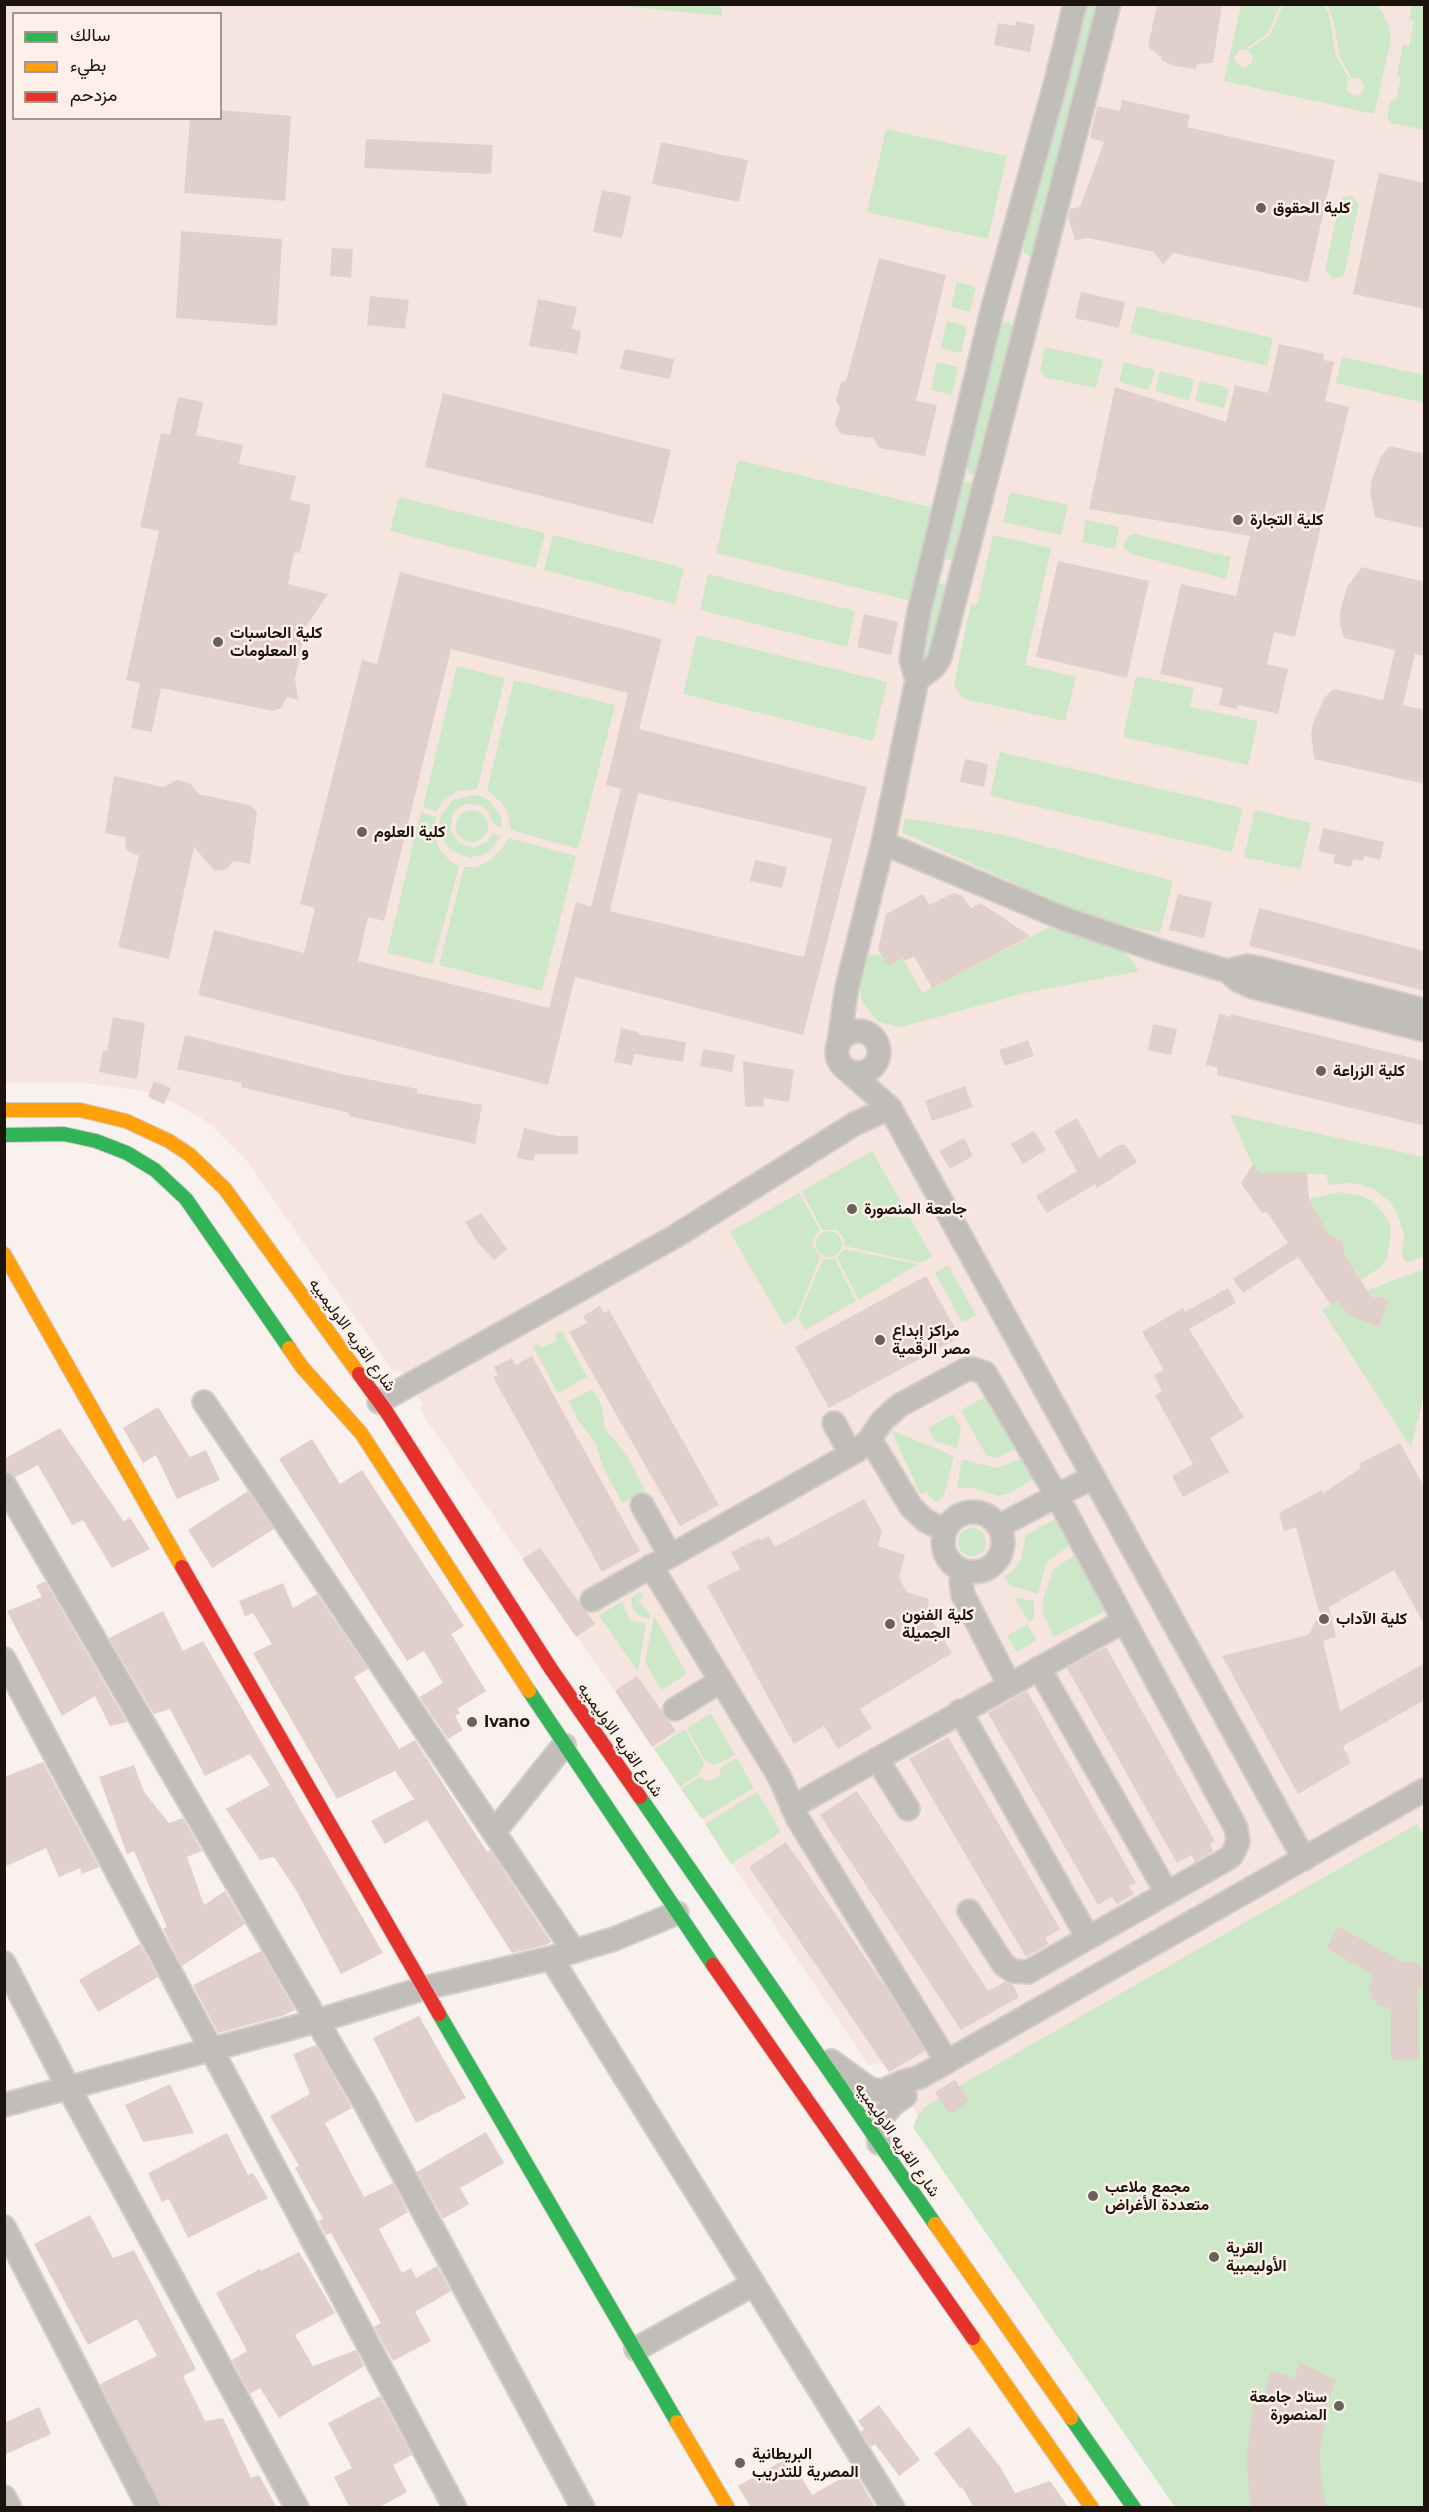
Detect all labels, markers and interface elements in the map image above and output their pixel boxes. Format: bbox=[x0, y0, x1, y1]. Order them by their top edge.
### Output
legend bbox=[12, 12, 222, 120]
text: سالك bbox=[70, 24, 110, 46]
text: بطيء bbox=[70, 54, 106, 76]
text: مزدحم bbox=[70, 84, 117, 106]
place label: كلية الحقوق bbox=[1273, 198, 1351, 218]
marker: كلية الحقوق bbox=[1254, 201, 1268, 215]
place label: كلية التجارة bbox=[1250, 510, 1324, 530]
marker: كلية التجارة bbox=[1231, 513, 1245, 527]
place label: كلية الحاسبات و المعلومات bbox=[230, 623, 322, 661]
marker: كلية الحاسبات و المعلومات bbox=[211, 635, 225, 649]
place label: كلية العلوم bbox=[374, 822, 445, 842]
marker: كلية العلوم bbox=[355, 825, 369, 839]
place label: كلية الزراعة bbox=[1333, 1061, 1405, 1081]
marker: كلية الزراعة bbox=[1314, 1064, 1328, 1078]
place label: جامعة المنصورة bbox=[864, 1199, 967, 1219]
marker: جامعة المنصورة bbox=[845, 1202, 859, 1216]
street label: شارع القريه الاوليمبيه bbox=[304, 1275, 400, 1395]
place label: مراكز إبداع مصر الرقمية bbox=[892, 1321, 970, 1359]
marker: مراكز إبداع مصر الرقمية bbox=[873, 1333, 887, 1347]
place label: كلية الفنون الجميلة bbox=[902, 1605, 974, 1643]
place label: كلية الآداب bbox=[1336, 1609, 1407, 1629]
marker: كلية الآداب bbox=[1317, 1612, 1331, 1626]
marker: كلية الفنون الجميلة bbox=[883, 1617, 897, 1631]
street label: شارع القريه الاوليمبيه bbox=[573, 1679, 667, 1801]
place label: Ivano bbox=[484, 1712, 530, 1732]
marker: Ivano bbox=[465, 1715, 479, 1729]
street label: شارع القريه الاوليمبيه bbox=[850, 2079, 944, 2201]
place label: مجمع ملاعب متعددة الأغراض bbox=[1105, 2177, 1209, 2215]
marker: مجمع ملاعب متعددة الأغراض bbox=[1086, 2189, 1100, 2203]
place label: القرية الأوليمبية bbox=[1226, 2238, 1287, 2276]
marker: القرية الأوليمبية bbox=[1207, 2250, 1221, 2264]
place label: ستاد جامعة المنصورة bbox=[1250, 2387, 1327, 2425]
marker: ستاد جامعة المنصورة bbox=[1332, 2399, 1346, 2413]
place label: البريطانية المصرية للتدريب bbox=[752, 2444, 859, 2482]
marker: البريطانية المصرية للتدريب bbox=[733, 2456, 747, 2470]

